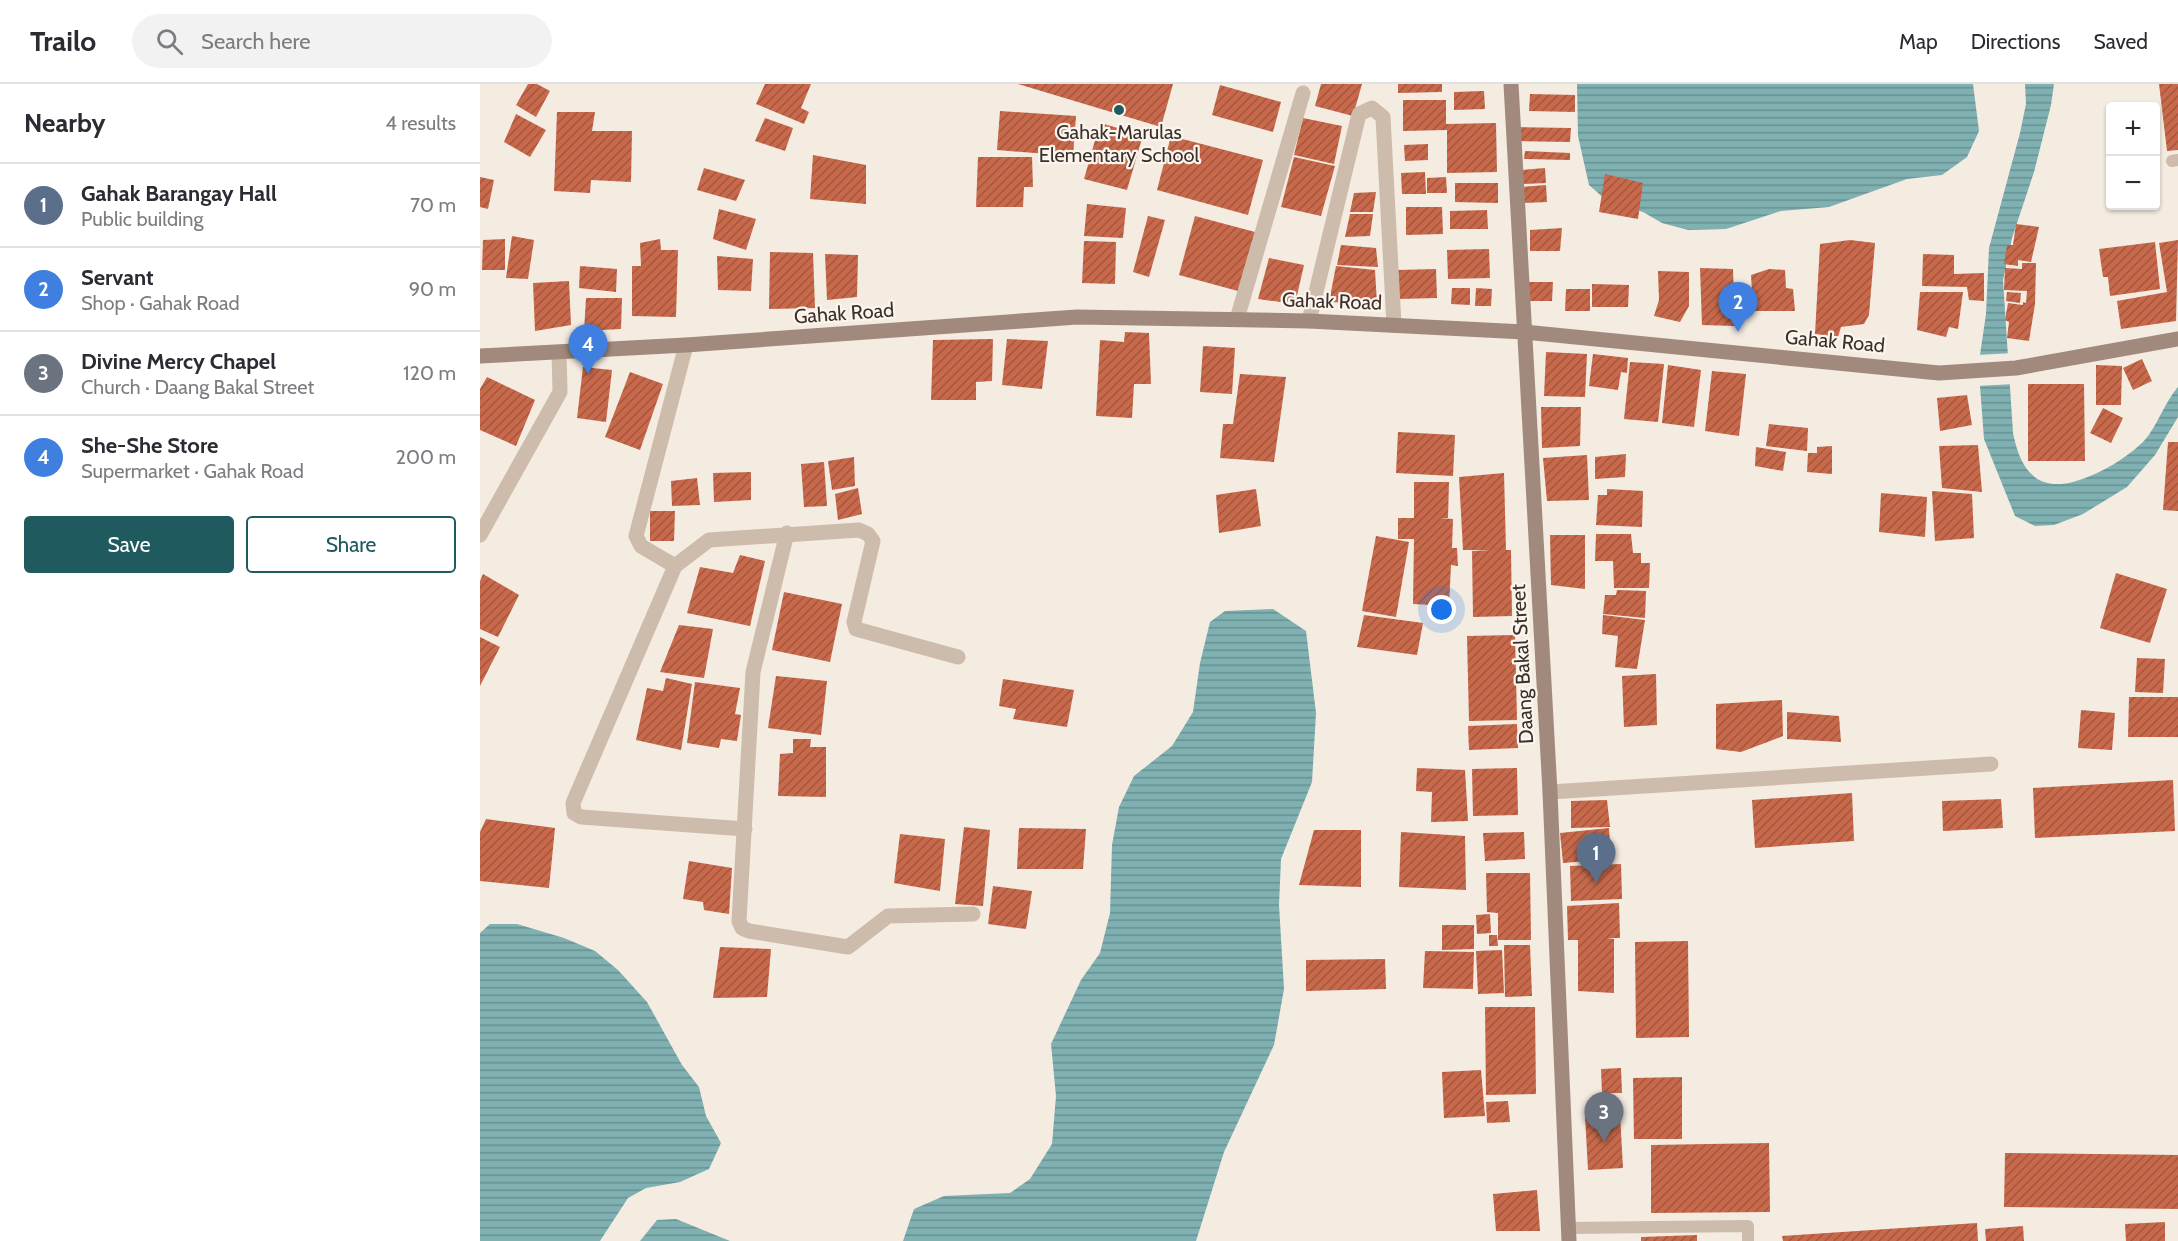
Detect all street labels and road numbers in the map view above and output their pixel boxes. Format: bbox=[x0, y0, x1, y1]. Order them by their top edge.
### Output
street label: Gahak Road bbox=[1281, 287, 1383, 315]
street label: Gahak Road bbox=[793, 298, 895, 328]
street label: Gahak Road bbox=[1784, 325, 1886, 357]
street label: Daang Bakal Street bbox=[1506, 583, 1538, 744]

